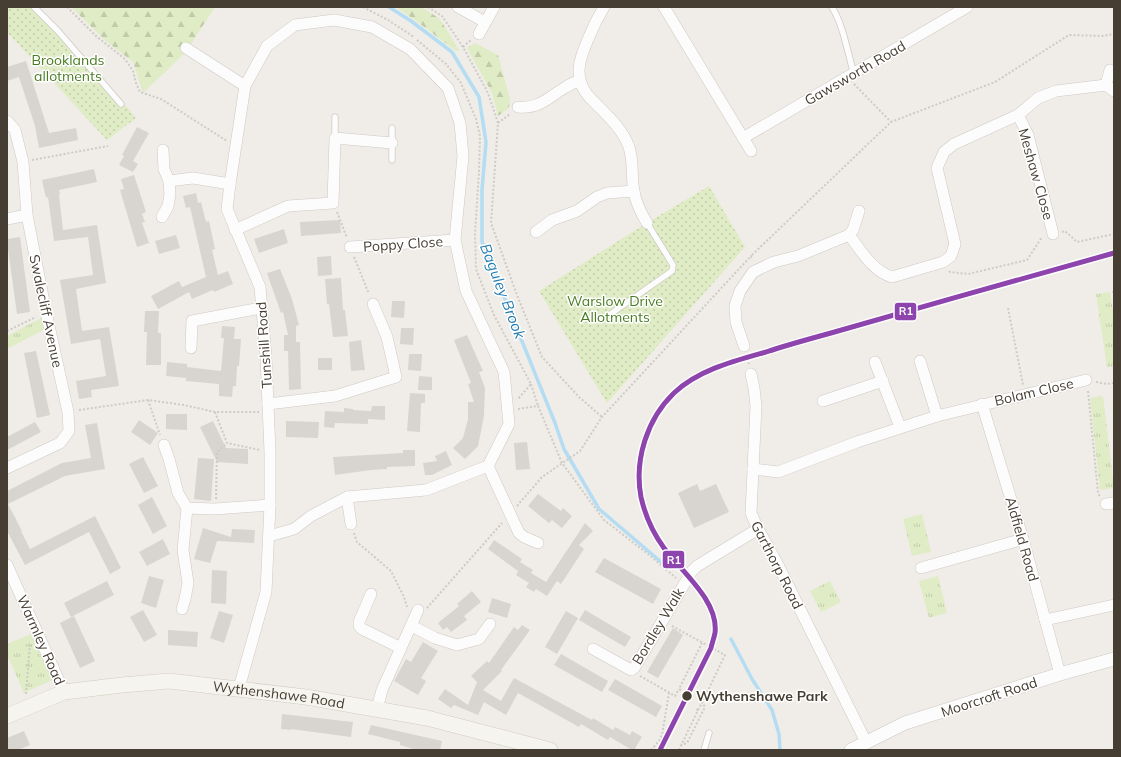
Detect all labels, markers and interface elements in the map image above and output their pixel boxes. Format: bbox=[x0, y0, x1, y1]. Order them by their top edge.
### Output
street label: Gawsworth Road bbox=[801, 37, 909, 109]
park label: Brooklands allotments bbox=[32, 51, 105, 85]
street label: Meshaw Close bbox=[1014, 126, 1058, 222]
street label: Poppy Close bbox=[362, 232, 444, 256]
water label: Baguley Brook bbox=[476, 241, 530, 343]
street label: Swalecliff Avenue bbox=[25, 253, 67, 369]
park label: Warslow Drive Allotments bbox=[567, 292, 663, 326]
street label: Tunshill Road bbox=[252, 301, 276, 389]
line badge: R1 bbox=[894, 302, 917, 321]
text: R1 bbox=[899, 304, 914, 318]
street label: Bolam Close bbox=[993, 374, 1075, 410]
street label: Aldfield Road bbox=[1001, 495, 1043, 583]
street label: Garthorp Road bbox=[747, 518, 807, 612]
line badge: R1 bbox=[662, 550, 685, 569]
text: R1 bbox=[667, 553, 682, 567]
street label: Bordley Walk bbox=[628, 584, 688, 668]
street label: Warmley Road bbox=[13, 592, 69, 688]
street label: Moorcroft Road bbox=[939, 673, 1039, 721]
street label: Wythenshawe Road bbox=[212, 677, 346, 713]
place label: Wythenshawe Park bbox=[696, 687, 828, 705]
marker: Wythenshawe Park bbox=[680, 689, 694, 703]

